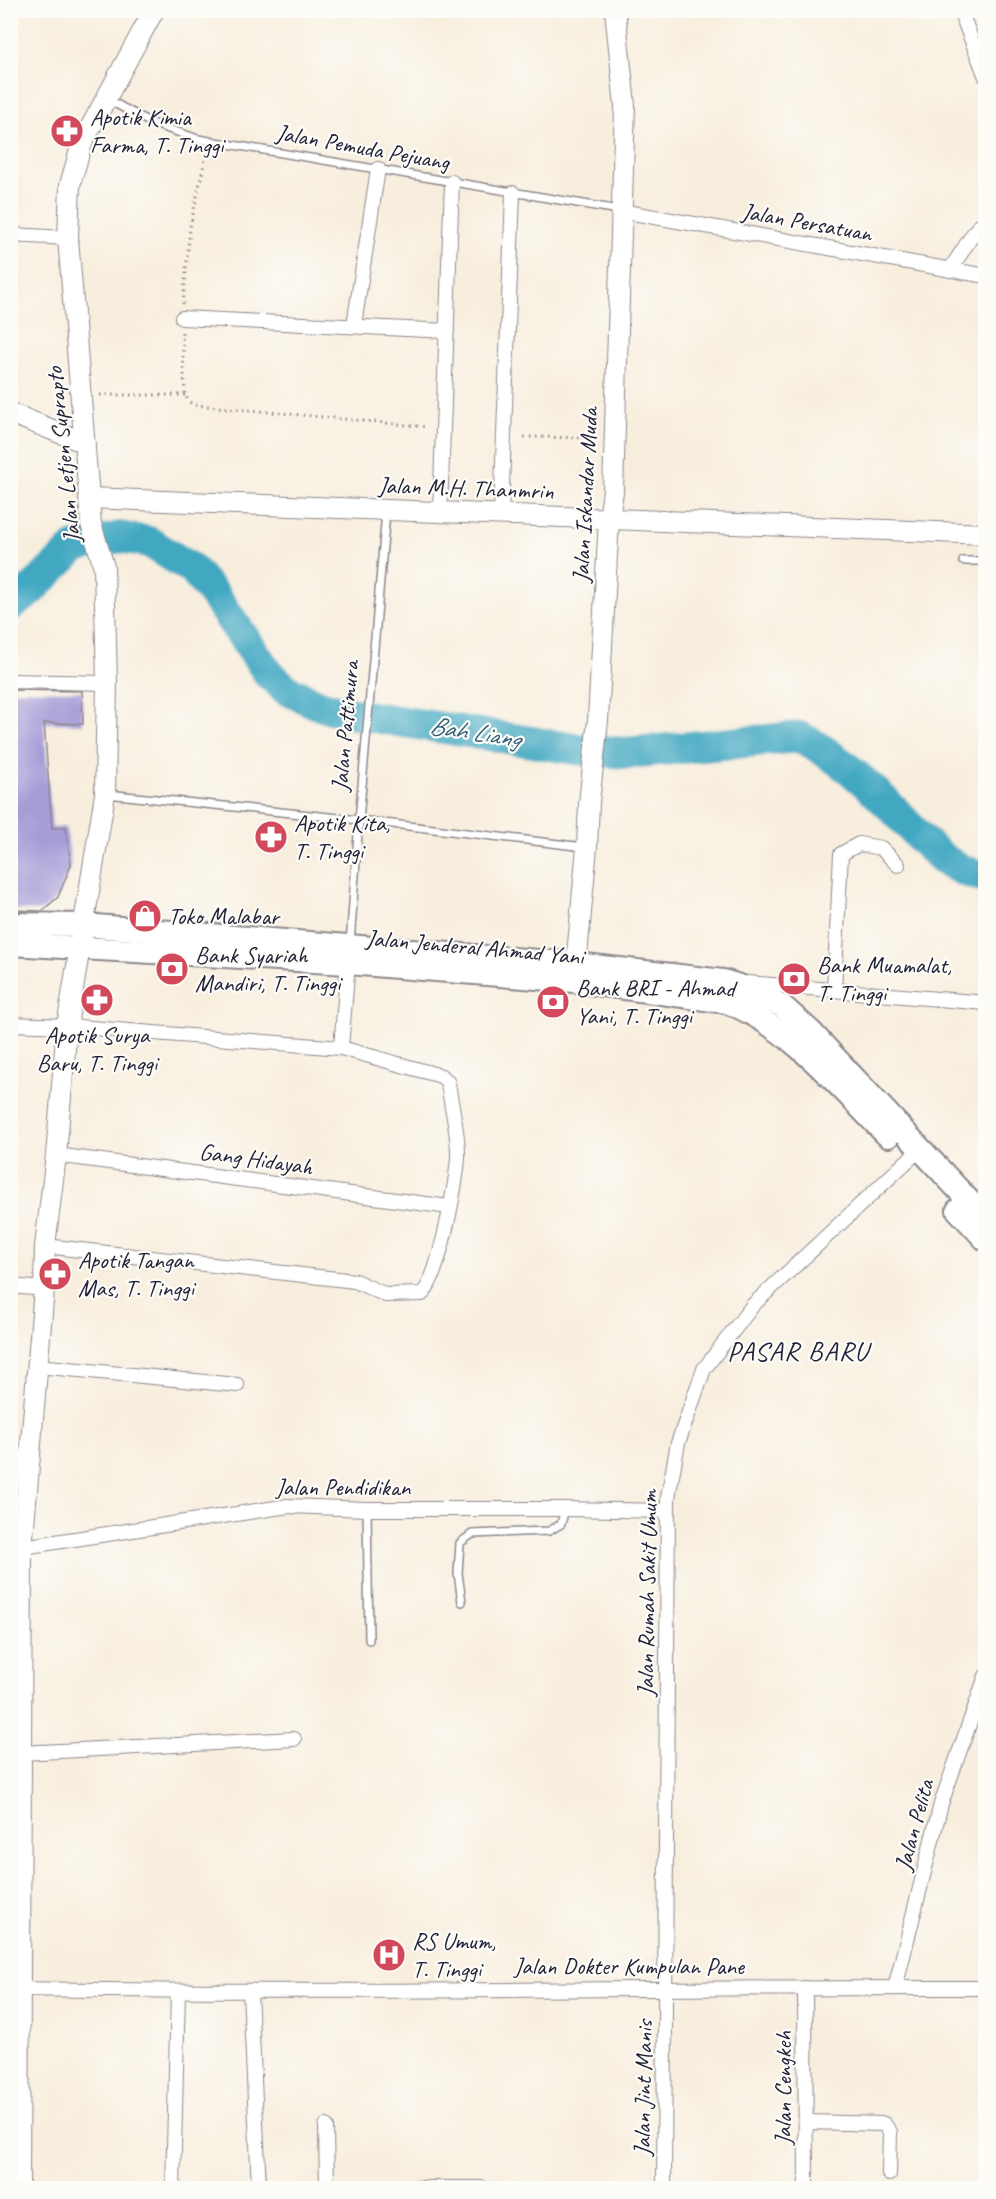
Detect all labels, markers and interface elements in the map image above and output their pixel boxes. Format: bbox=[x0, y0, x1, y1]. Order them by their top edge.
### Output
place label: Apotik Kimia Farma, T. Tinggi bbox=[90, 102, 226, 160]
pharmacy icon: Apotik Kimia Farma, T. Tinggi bbox=[49, 113, 85, 149]
street label: Jalan Pemuda Pejuang bbox=[273, 117, 453, 177]
street label: Jalan Persatuan bbox=[739, 196, 875, 248]
street label: Jalan Letjen Suprapto bbox=[39, 364, 87, 545]
street label: Jalan Iskandar Muda bbox=[565, 405, 605, 584]
street label: Jalan M.H. Thanmrin bbox=[377, 470, 554, 506]
street label: Jalan Pattimura bbox=[324, 658, 366, 793]
water label: Bah Liang bbox=[428, 709, 526, 756]
place label: Apotik Kita, T. Tinggi bbox=[294, 808, 390, 866]
pharmacy icon: Apotik Kita, T. Tinggi bbox=[253, 819, 289, 855]
shop icon: Toko Malabar bbox=[127, 898, 163, 934]
place label: Toko Malabar bbox=[168, 901, 281, 931]
street label: Jalan Jenderal Ahmad Yani bbox=[364, 922, 588, 972]
place label: Bank Syariah Mandiri, T. Tinggi bbox=[195, 940, 343, 998]
place label: Bank Muamalat, T. Tinggi bbox=[817, 950, 952, 1008]
bank icon: Bank Syariah Mandiri, T. Tinggi bbox=[154, 951, 190, 987]
bank icon: Bank Muamalat, T. Tinggi bbox=[776, 961, 812, 997]
place label: Bank BRI - Ahmad Yani, T. Tinggi bbox=[576, 973, 738, 1031]
pharmacy icon: Apotik Surya Baru, T. Tinggi bbox=[79, 982, 115, 1018]
bank icon: Bank BRI - Ahmad Yani, T. Tinggi bbox=[535, 984, 571, 1020]
place label: Apotik Surya Baru, T. Tinggi bbox=[37, 1020, 160, 1078]
street label: Gang Hidayah bbox=[197, 1136, 316, 1182]
place label: Apotik Tangan Mas, T. Tinggi bbox=[78, 1245, 196, 1303]
pharmacy icon: Apotik Tangan Mas, T. Tinggi bbox=[37, 1256, 73, 1292]
district label: PASAR BARU bbox=[727, 1334, 872, 1368]
street label: Jalan Pendidikan bbox=[275, 1472, 411, 1502]
street label: Jalan Rumah Sakit Umum bbox=[630, 1488, 664, 1698]
street label: Jalan Pelita bbox=[887, 1775, 941, 1875]
place label: RS Umum, T. Tinggi bbox=[412, 1926, 496, 1984]
hospital icon: RS Umum, T. Tinggi bbox=[371, 1937, 407, 1973]
street label: Jalan Dokter Kumpulan Pane bbox=[513, 1951, 746, 1981]
street label: Jalan Jint Manis bbox=[627, 2018, 659, 2157]
street label: Jalan Cengkeh bbox=[768, 2030, 798, 2146]

